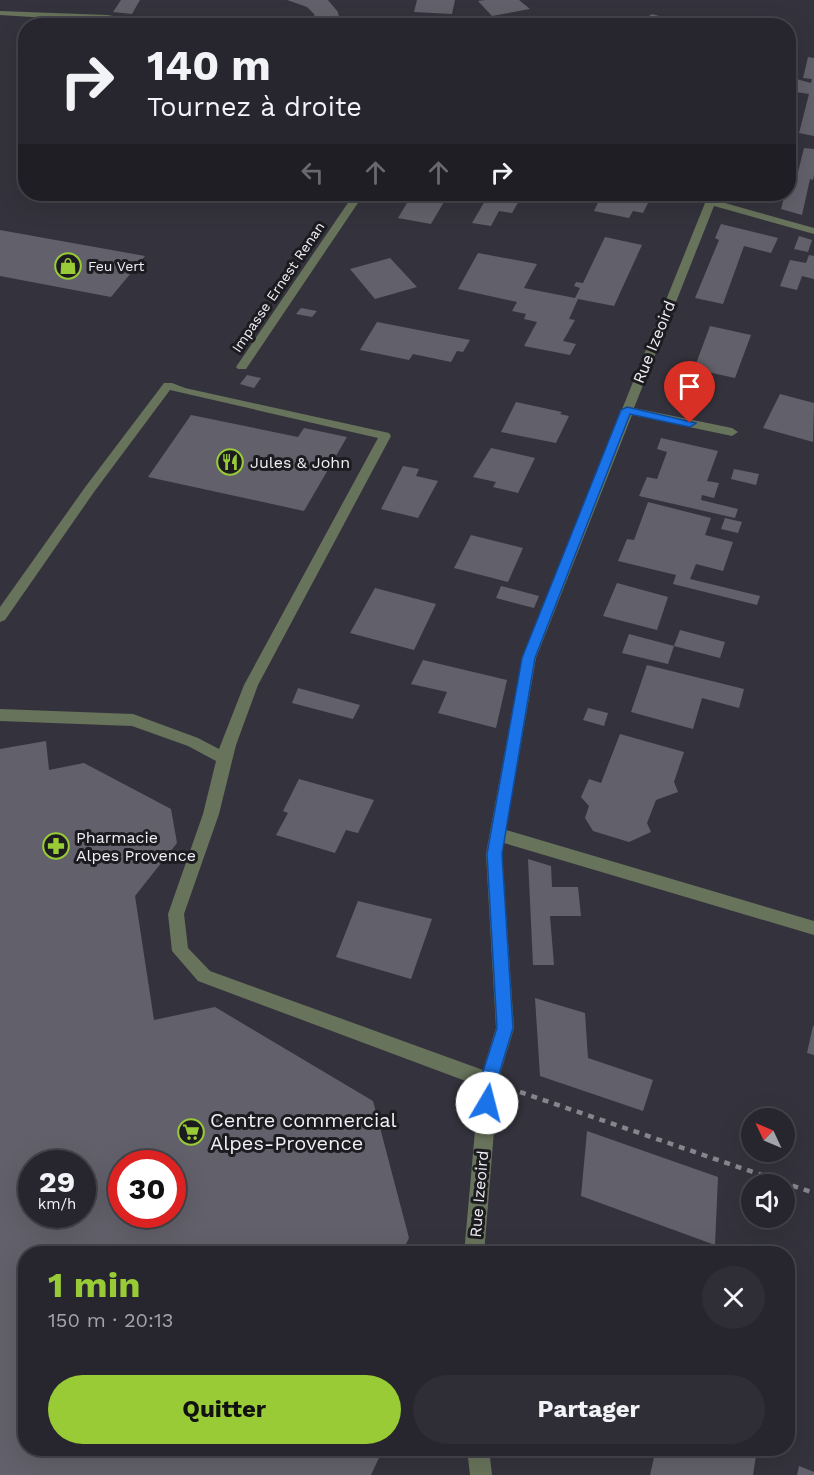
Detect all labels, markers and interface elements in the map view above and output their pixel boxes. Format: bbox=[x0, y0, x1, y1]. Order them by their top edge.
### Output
text: 140 m bbox=[147, 41, 271, 90]
icon: right bbox=[48, 42, 126, 120]
text: Tournez à droite bbox=[147, 91, 362, 123]
icon: left bbox=[296, 156, 329, 189]
icon: ahead bbox=[359, 156, 392, 189]
icon: ahead bbox=[422, 156, 455, 189]
icon: right bbox=[485, 156, 518, 189]
street label: Impasse Ernest Renan bbox=[228, 219, 328, 355]
shop icon: Feu Vert bbox=[53, 251, 83, 281]
place label: Feu Vert bbox=[88, 258, 145, 274]
street label: Rue Izeoird bbox=[629, 298, 679, 386]
pin bbox=[664, 361, 715, 423]
icon: arrive bbox=[673, 370, 706, 403]
restaurant icon: Jules & John bbox=[215, 447, 245, 477]
place label: Jules & John bbox=[250, 453, 350, 472]
place label: Pharmacie Alpes Provence bbox=[76, 828, 196, 865]
pharmacy icon: Pharmacie Alpes Provence bbox=[41, 831, 71, 861]
position arrow bbox=[455, 1071, 519, 1135]
place label: Centre commercial Alpes-Provence bbox=[210, 1108, 397, 1155]
north arrow bbox=[741, 1108, 795, 1162]
map controls bbox=[741, 1108, 795, 1228]
supermarket icon: Centre commercial Alpes-Provence bbox=[176, 1117, 206, 1147]
speed limit sign: 30 bbox=[108, 1150, 186, 1228]
street label: Rue Izeoird bbox=[466, 1150, 492, 1238]
text: 29 bbox=[39, 1164, 75, 1199]
button: sound bbox=[741, 1174, 795, 1228]
text: km/h bbox=[38, 1195, 76, 1213]
text: 1 min bbox=[48, 1264, 140, 1306]
button: close bbox=[702, 1266, 765, 1329]
text: 150 m · 20:13 bbox=[48, 1308, 173, 1332]
button: Quitter bbox=[48, 1375, 401, 1444]
button: Partager bbox=[413, 1375, 765, 1444]

